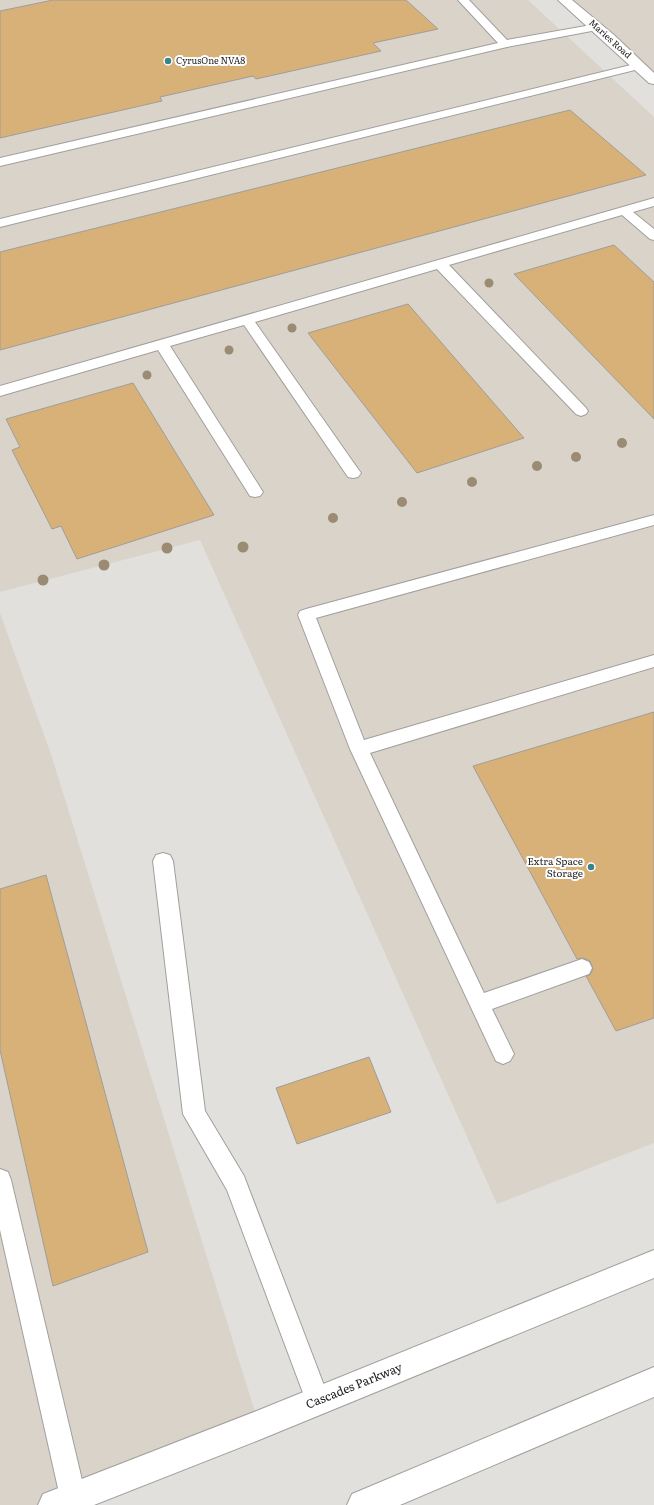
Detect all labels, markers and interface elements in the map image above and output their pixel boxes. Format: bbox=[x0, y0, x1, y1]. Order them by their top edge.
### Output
street label: Maries Road bbox=[586, 15, 635, 62]
place label: CyrusOne NVA8 bbox=[176, 53, 245, 67]
marker: CyrusOne NVA8 bbox=[163, 56, 173, 66]
place label: Extra Space Storage bbox=[528, 853, 583, 880]
marker: Extra Space Storage bbox=[586, 862, 596, 872]
street label: Cascades Parkway bbox=[303, 1357, 405, 1413]

